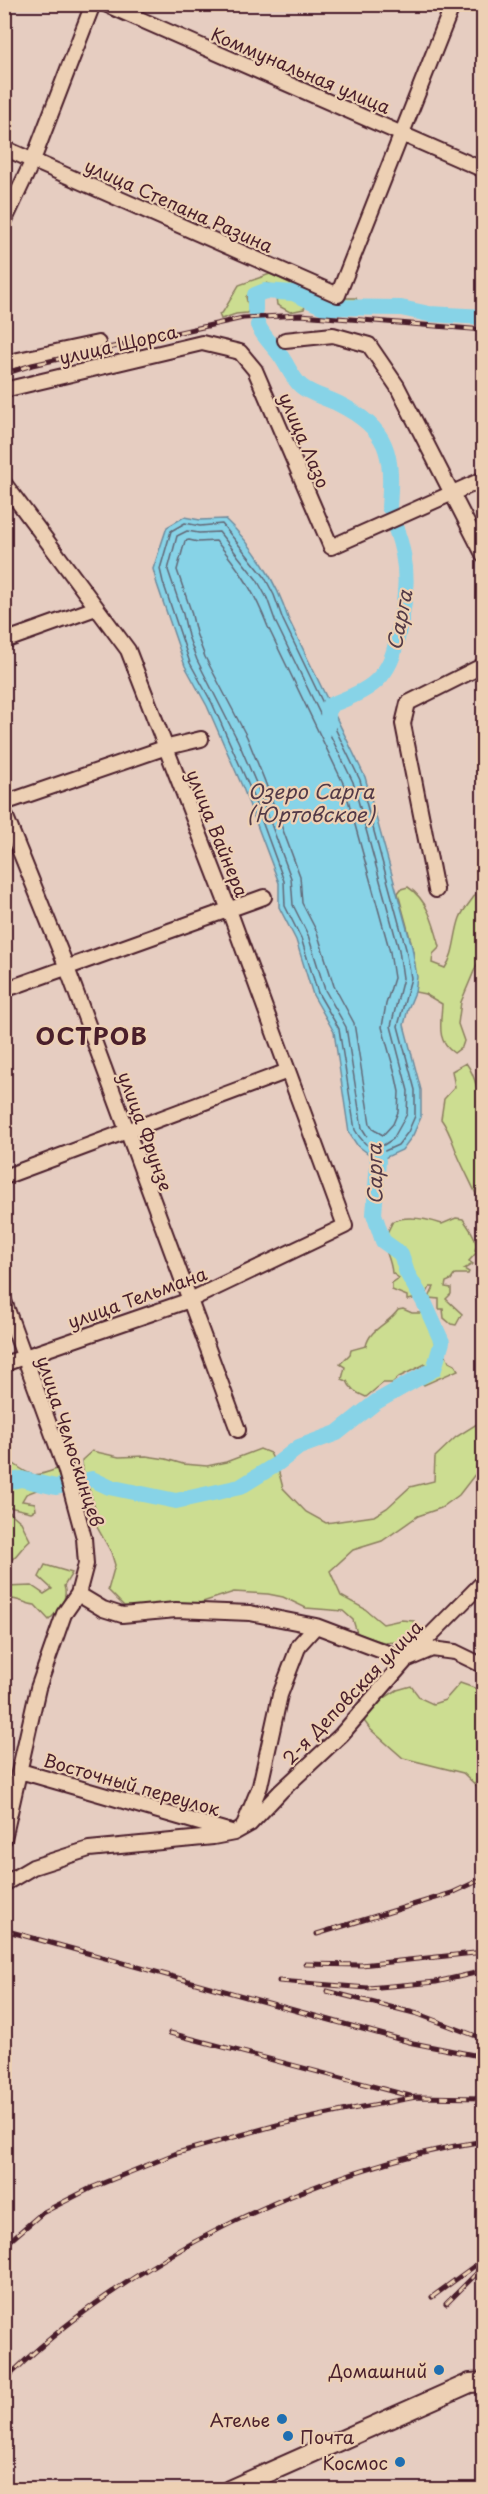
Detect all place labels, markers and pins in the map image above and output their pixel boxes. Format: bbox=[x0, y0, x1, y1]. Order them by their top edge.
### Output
place label: Домашний bbox=[328, 2357, 427, 2384]
marker: Домашний bbox=[432, 2363, 446, 2377]
place label: Ателье bbox=[210, 2406, 270, 2433]
marker: Ателье bbox=[275, 2412, 289, 2426]
place label: Почта bbox=[300, 2423, 355, 2450]
marker: Почта bbox=[281, 2429, 295, 2443]
place label: Космос bbox=[323, 2449, 388, 2476]
marker: Космос bbox=[393, 2455, 407, 2469]

